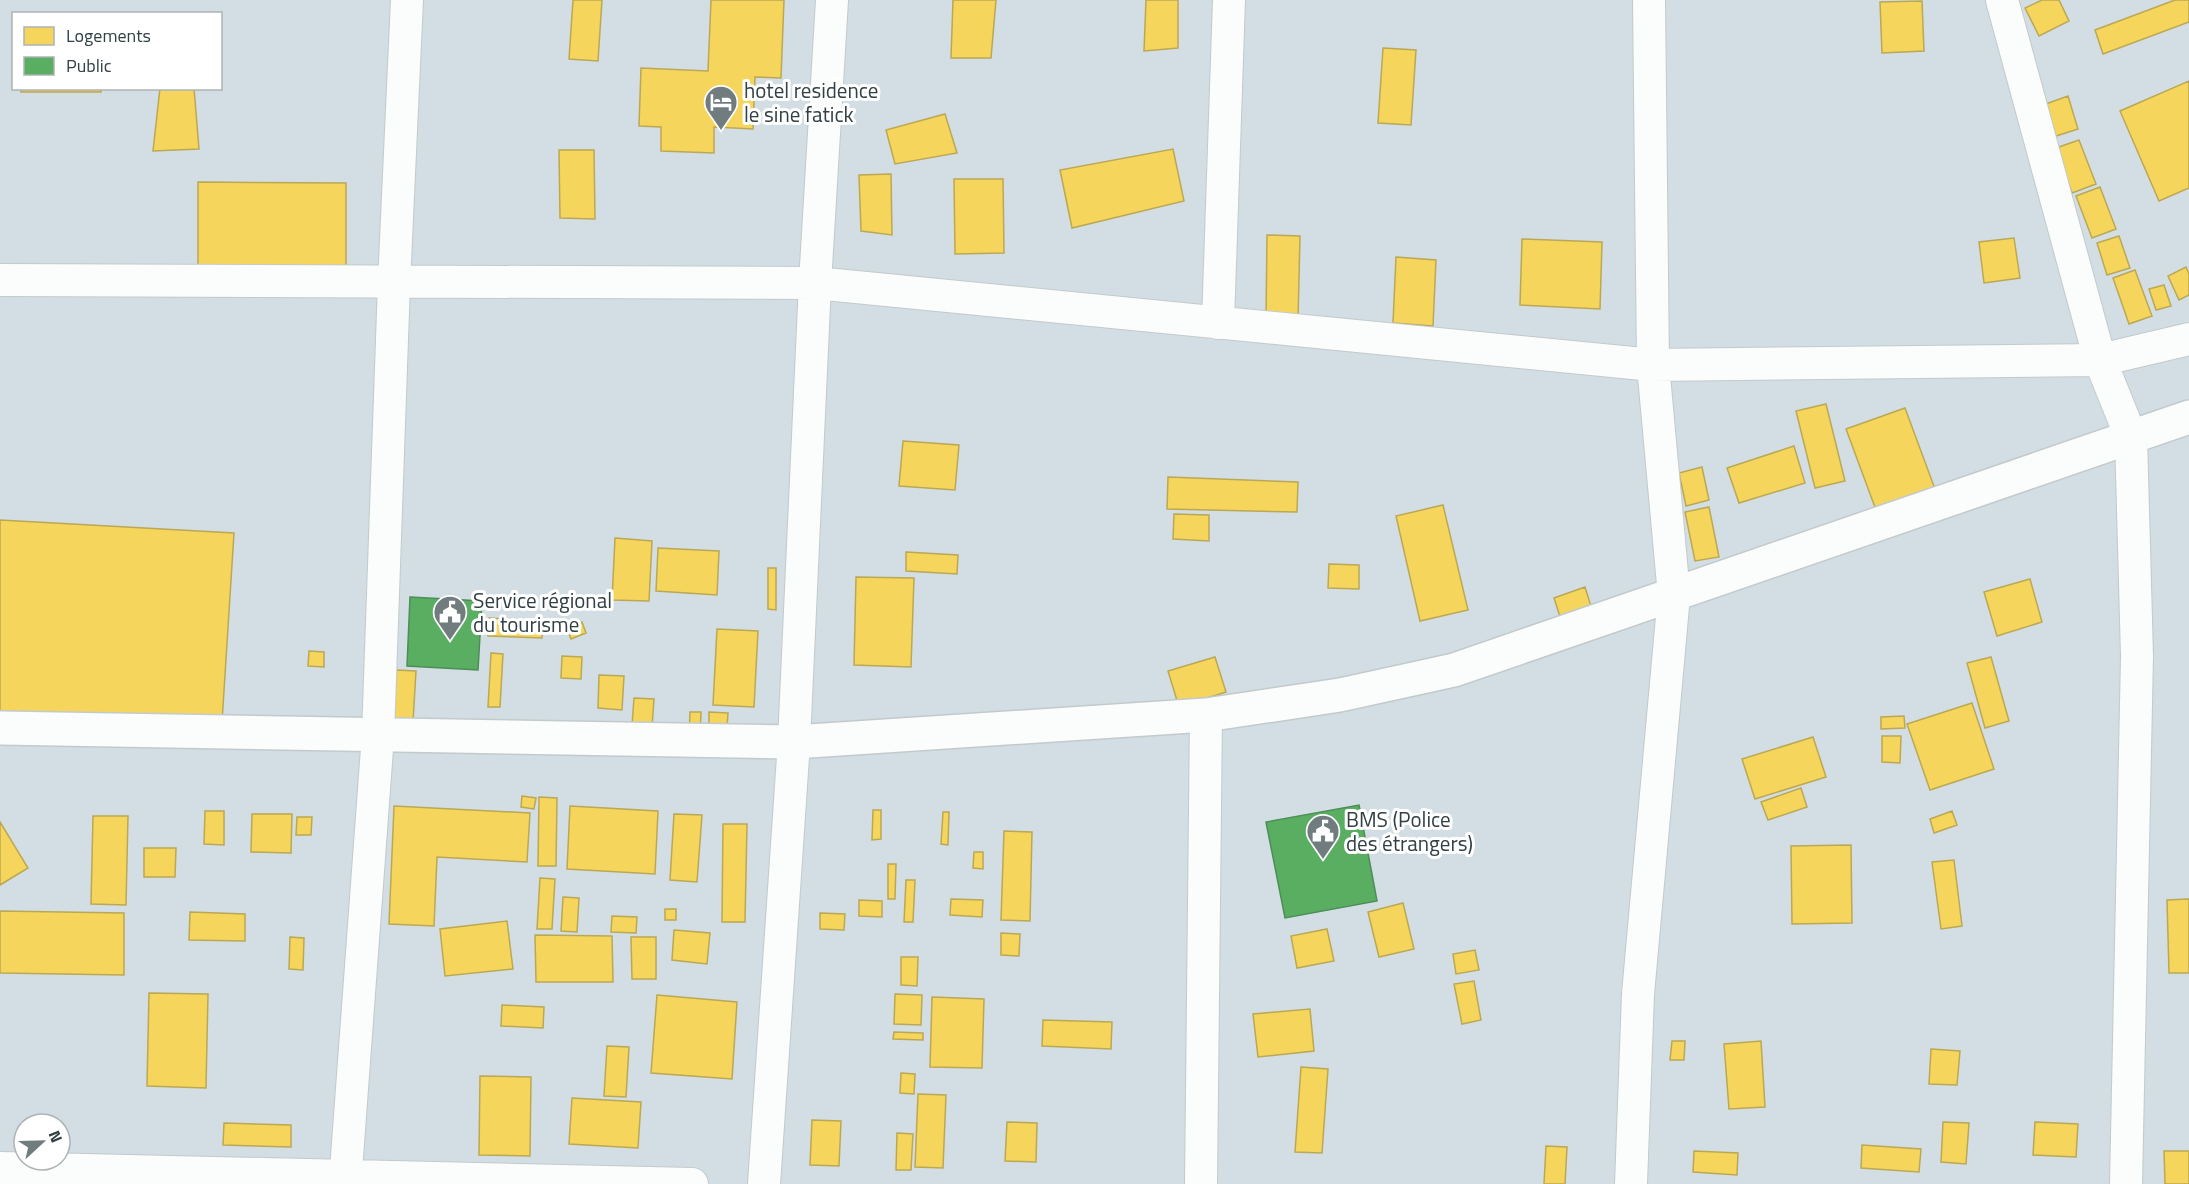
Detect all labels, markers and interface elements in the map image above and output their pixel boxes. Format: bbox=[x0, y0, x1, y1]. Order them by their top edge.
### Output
legend bbox=[12, 12, 222, 90]
text: Logements bbox=[66, 22, 151, 49]
text: Public bbox=[66, 52, 112, 79]
place label: hotel residence le sine fatick bbox=[744, 74, 878, 130]
hotel icon: hotel residence le sine fatick bbox=[703, 84, 739, 131]
place label: Service régional du tourisme bbox=[473, 584, 612, 640]
public building icon: Service régional du tourisme bbox=[432, 594, 468, 641]
place label: BMS (Police des étrangers) bbox=[1346, 803, 1473, 859]
public building icon: BMS (Police des étrangers) bbox=[1305, 813, 1341, 860]
north arrow bbox=[12, 1112, 72, 1172]
text: N bbox=[43, 1127, 69, 1146]

